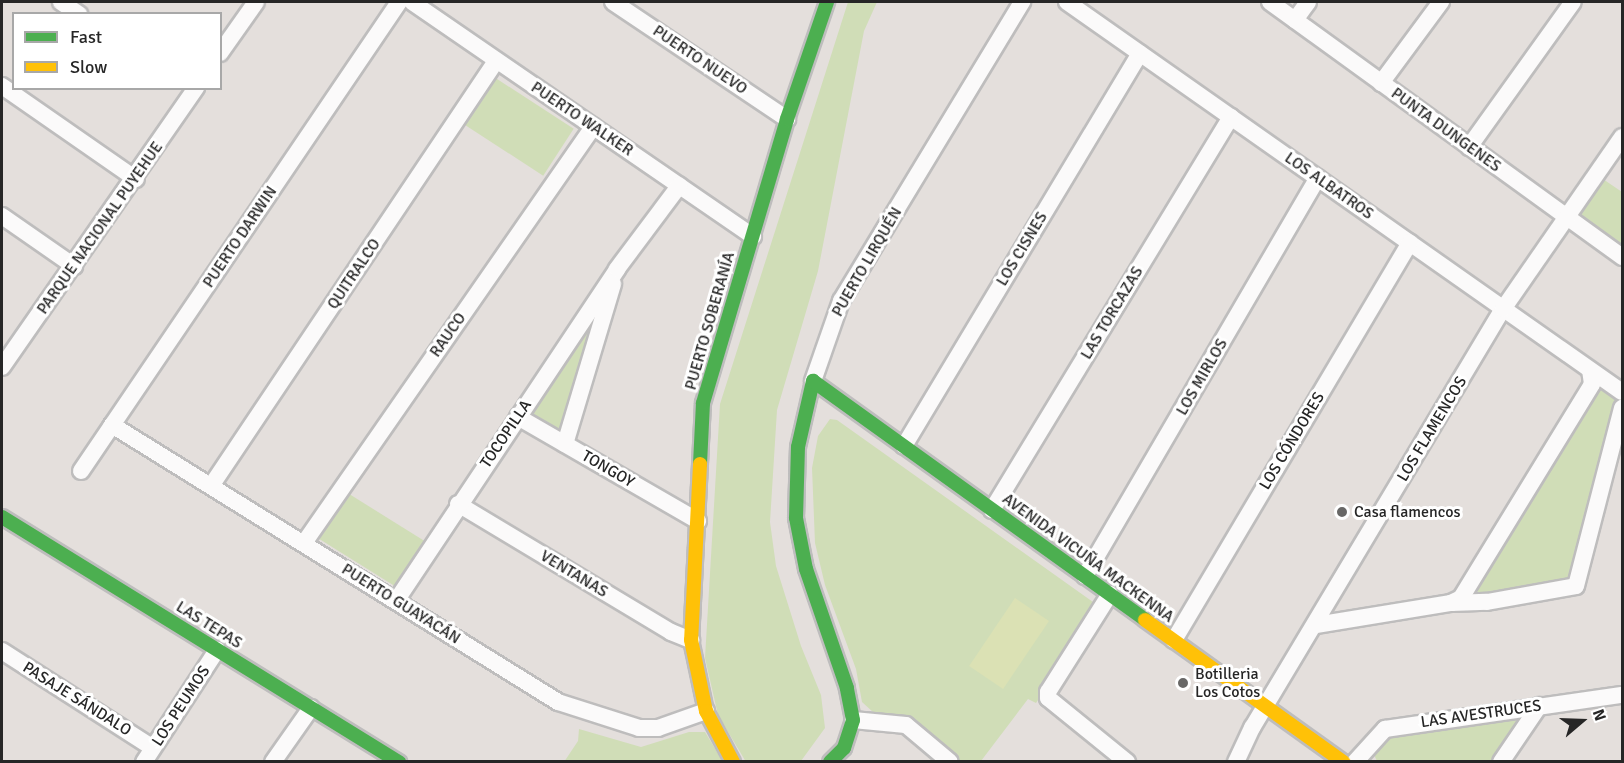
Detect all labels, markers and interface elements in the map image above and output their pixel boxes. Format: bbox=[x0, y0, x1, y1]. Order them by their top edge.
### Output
legend bbox=[12, 12, 222, 90]
street label: PUERTO NUEVO bbox=[649, 21, 751, 99]
text: Fast bbox=[70, 26, 102, 48]
text: Slow bbox=[70, 56, 107, 78]
street label: PUERTO WALKER bbox=[527, 78, 637, 160]
street label: PUNTA DUNGENES bbox=[1387, 84, 1505, 176]
street label: PARQUE NACIONAL PUYEHUE bbox=[33, 138, 167, 318]
street label: LOS ALBATROS bbox=[1281, 148, 1377, 224]
street label: PUERTO DARWIN bbox=[199, 183, 281, 291]
street label: PUERTO LIRQUÉN bbox=[828, 204, 906, 320]
street label: LOS CISNES bbox=[992, 209, 1052, 289]
street label: QUITRALCO bbox=[323, 235, 385, 313]
street label: PUERTO SOBERANÍA bbox=[681, 250, 739, 392]
street label: LAS TORCAZAS bbox=[1077, 263, 1147, 363]
street label: RAUCO bbox=[426, 309, 470, 361]
street label: LOS MIRLOS bbox=[1172, 335, 1232, 419]
street label: LOS FLAMENCOS bbox=[1393, 373, 1471, 485]
street label: LOS CÓNDORES bbox=[1255, 389, 1329, 493]
street label: TOCOPILLA bbox=[476, 396, 536, 472]
street label: TONGOY bbox=[578, 446, 638, 492]
street label: AVENIDA VICUÑA MACKENNA bbox=[999, 489, 1177, 627]
place label: Casa flamencos bbox=[1354, 502, 1461, 522]
marker: Casa flamencos bbox=[1335, 505, 1349, 519]
street label: VENTANAS bbox=[537, 546, 611, 602]
street label: PUERTO GUAYACÁN bbox=[338, 560, 464, 648]
street label: LAS TEPAS bbox=[172, 597, 246, 653]
street label: PASAJE SÁNDALO bbox=[19, 658, 135, 740]
street label: LOS PEUMOS bbox=[148, 662, 214, 750]
place label: Botilleria Los Cotos bbox=[1195, 664, 1260, 702]
marker: Botilleria Los Cotos bbox=[1176, 676, 1190, 690]
north arrow bbox=[1552, 691, 1612, 751]
street label: LAS AVESTRUCES bbox=[1420, 696, 1542, 732]
text: N bbox=[1588, 707, 1610, 724]

